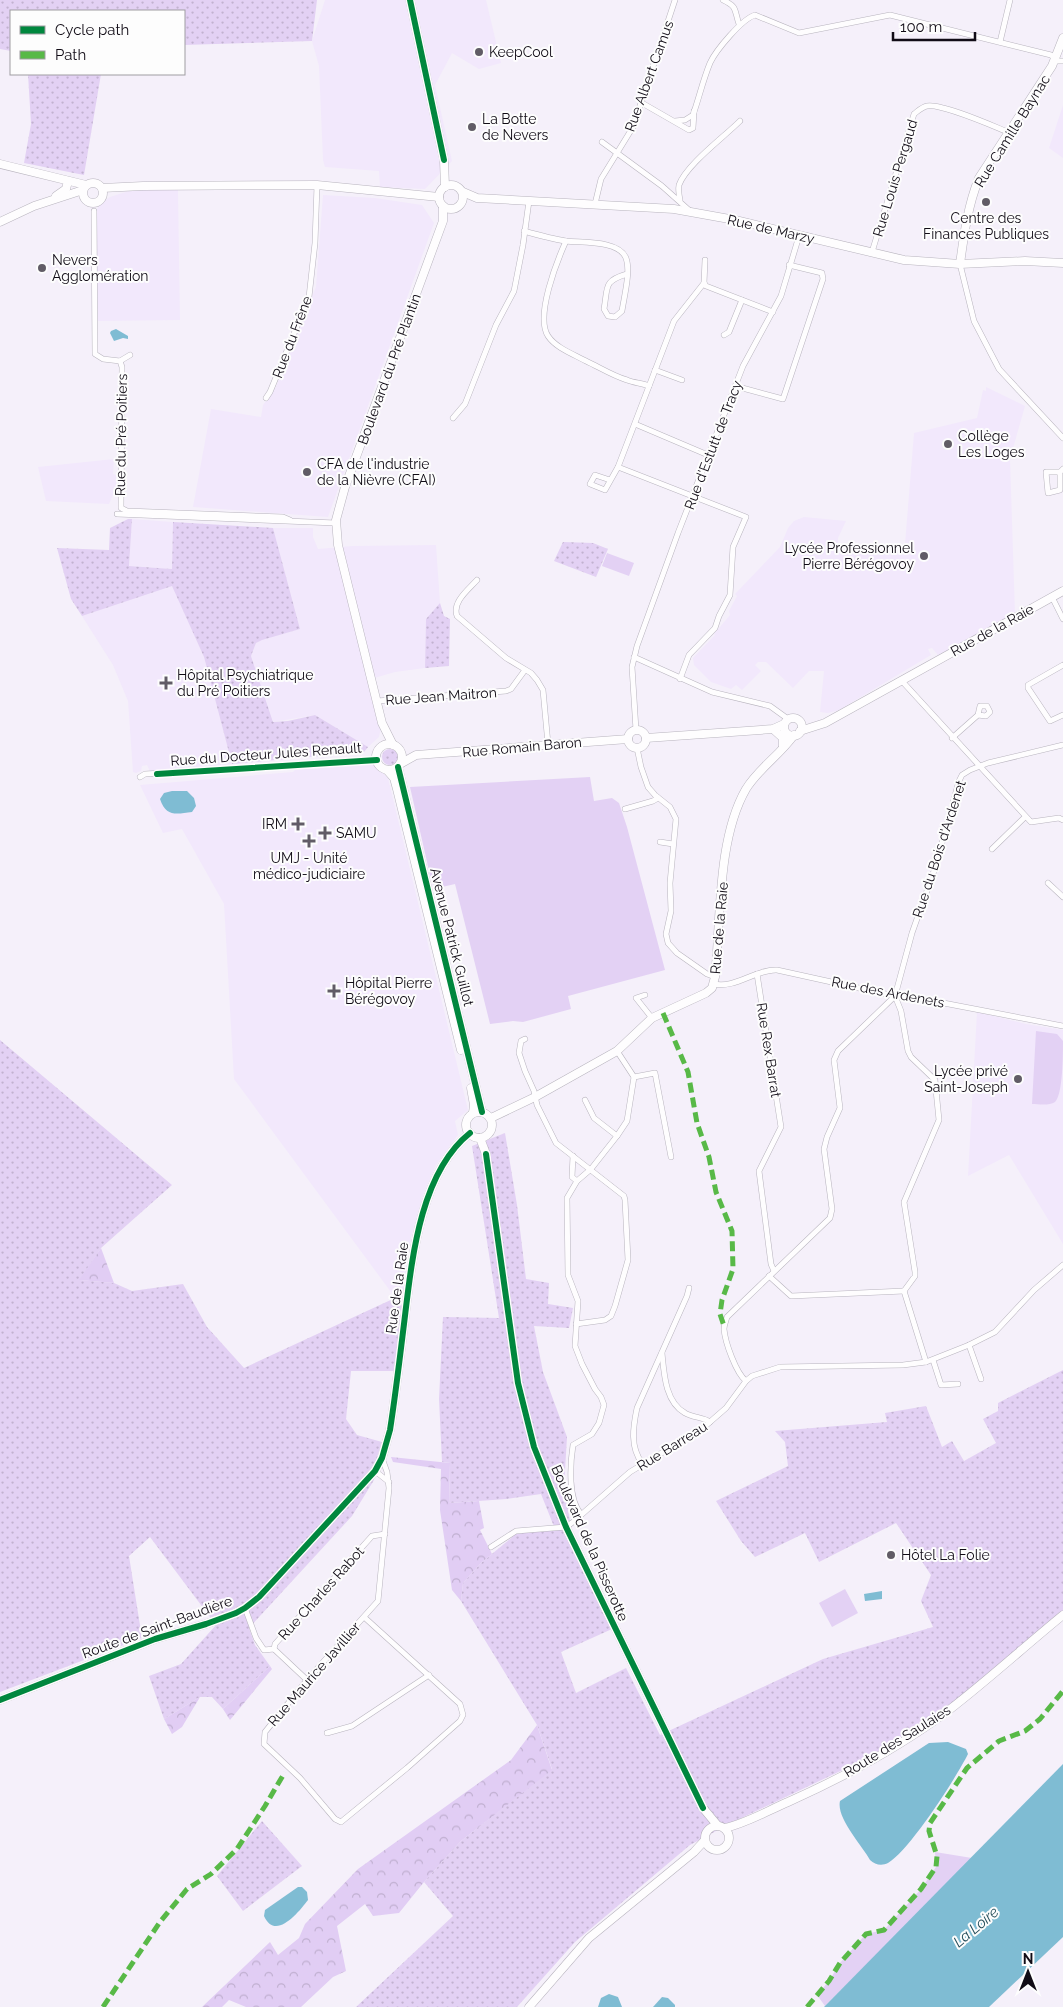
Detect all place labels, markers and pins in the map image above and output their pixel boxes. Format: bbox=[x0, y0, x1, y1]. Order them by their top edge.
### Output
place label: KeepCool bbox=[489, 44, 553, 60]
marker: KeepCool bbox=[473, 46, 485, 58]
place label: La Botte de Nevers bbox=[482, 111, 549, 143]
marker: La Botte de Nevers bbox=[466, 121, 478, 133]
marker: Centre des Finances Publiques bbox=[980, 196, 992, 208]
place label: Centre des Finances Publiques bbox=[923, 210, 1049, 242]
place label: Nevers Agglomération bbox=[52, 252, 148, 284]
marker: Nevers Agglomération bbox=[36, 262, 48, 274]
place label: Collège Les Loges bbox=[958, 428, 1025, 460]
marker: Collège Les Loges bbox=[942, 438, 954, 450]
place label: CFA de l'industrie de la Nièvre (CFAI) bbox=[317, 456, 436, 488]
marker: CFA de l'industrie de la Nièvre (CFAI) bbox=[301, 466, 313, 478]
place label: Lycée Professionnel Pierre Bérégovoy bbox=[785, 540, 914, 572]
marker: Lycée Professionnel Pierre Bérégovoy bbox=[918, 550, 930, 562]
place label: Hôpital Psychiatrique du Pré Poitiers bbox=[177, 667, 313, 699]
marker: Hôpital Psychiatrique du Pré Poitiers bbox=[159, 676, 173, 690]
place label: IRM bbox=[262, 816, 287, 832]
marker: IRM bbox=[291, 817, 305, 831]
place label: SAMU bbox=[336, 825, 377, 841]
marker: SAMU bbox=[318, 826, 332, 840]
marker: UMJ - Unité médico-judiciaire bbox=[302, 834, 316, 848]
place label: UMJ - Unité médico-judiciaire bbox=[253, 850, 365, 882]
place label: Hôpital Pierre Bérégovoy bbox=[345, 975, 432, 1007]
marker: Hôpital Pierre Bérégovoy bbox=[327, 984, 341, 998]
place label: Lycée privé Saint-Joseph bbox=[924, 1063, 1008, 1095]
marker: Lycée privé Saint-Joseph bbox=[1012, 1073, 1024, 1085]
place label: Hôtel La Folie bbox=[901, 1547, 990, 1563]
marker: Hôtel La Folie bbox=[885, 1549, 897, 1561]

